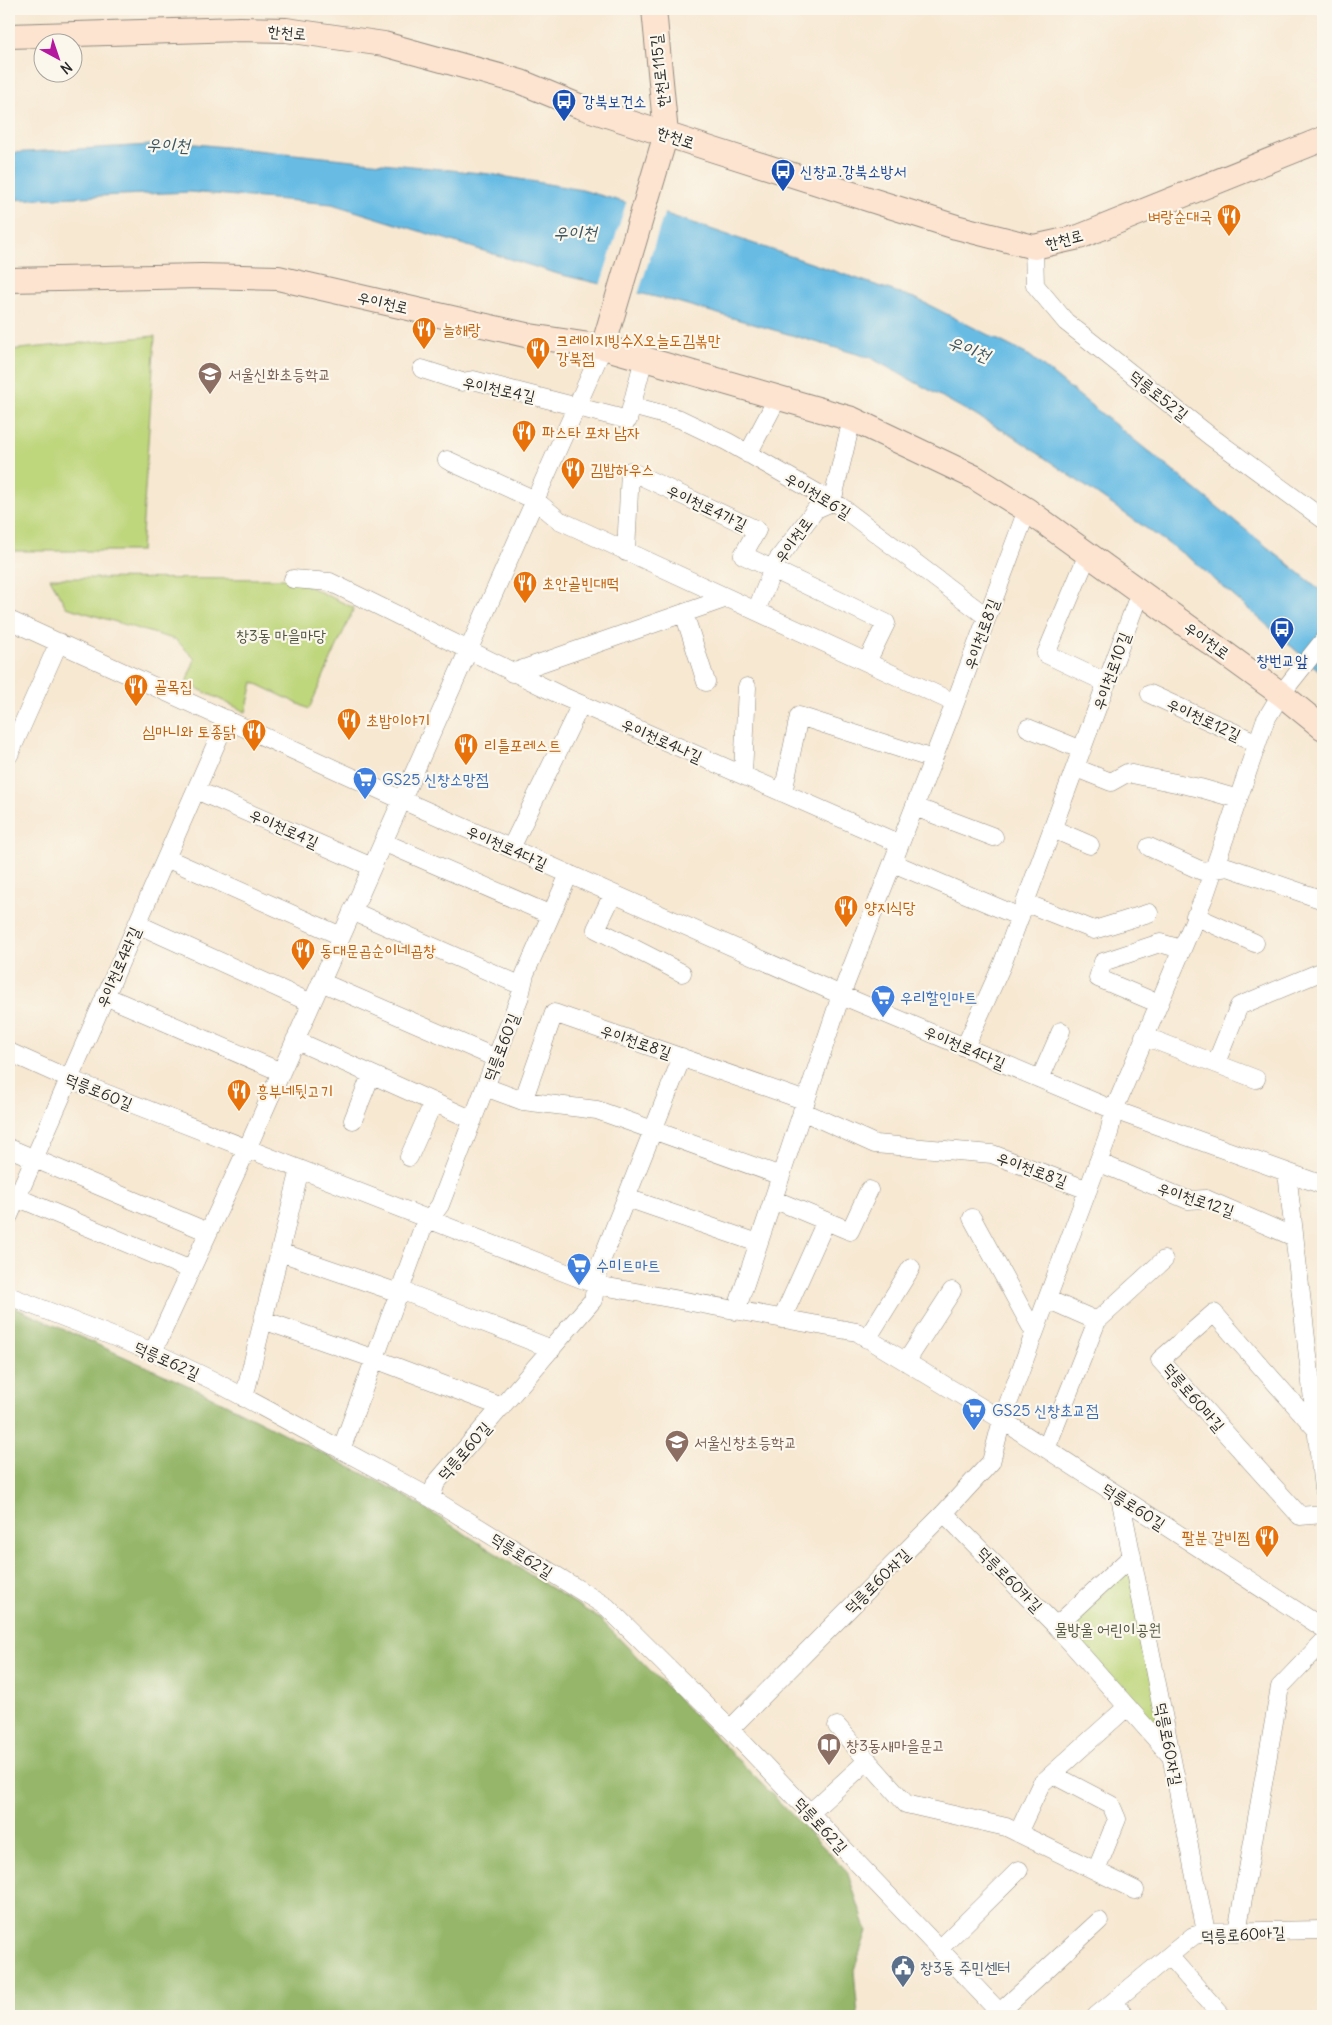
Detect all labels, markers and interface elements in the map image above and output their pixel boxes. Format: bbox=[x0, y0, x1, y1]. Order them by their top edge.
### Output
street label: 한천로 bbox=[267, 20, 307, 44]
north arrow bbox=[32, 32, 82, 82]
street label: 한천로115길 bbox=[645, 33, 673, 109]
text: N bbox=[57, 58, 76, 78]
bus stop icon: 강북보건소 bbox=[551, 88, 577, 122]
place label: 강북보건소 bbox=[582, 91, 646, 111]
street label: 한천로 bbox=[654, 121, 698, 153]
water label: 우이천 bbox=[146, 132, 192, 157]
bus stop icon: 신창교.강북소방서 bbox=[770, 158, 796, 192]
place label: 신창교.강북소방서 bbox=[800, 161, 906, 181]
restaurant icon: 벼랑순대국 bbox=[1216, 203, 1242, 237]
place label: 벼랑순대국 bbox=[1148, 206, 1212, 226]
water label: 우이천 bbox=[553, 221, 598, 244]
street label: 한천로 bbox=[1043, 224, 1085, 254]
street label: 우이천로 bbox=[356, 286, 410, 318]
restaurant icon: 늘해랑 bbox=[411, 316, 437, 350]
place label: 늘해랑 bbox=[442, 319, 481, 339]
place label: 크레이지빙수X오늘도김볶만 강북점 bbox=[556, 330, 721, 368]
water label: 우이천 bbox=[945, 330, 995, 368]
restaurant icon: 크레이지빙수X오늘도김볶만 강북점 bbox=[525, 336, 551, 370]
school or university icon: 서울신화초등학교 bbox=[197, 361, 223, 395]
place label: 서울신화초등학교 bbox=[228, 364, 331, 384]
street label: 덕릉로52길 bbox=[1125, 366, 1193, 424]
street label: 우이천로4길 bbox=[461, 372, 537, 406]
restaurant icon: 파스타 포차 남자 bbox=[511, 419, 537, 453]
place label: 파스타 포차 남자 bbox=[542, 422, 640, 442]
restaurant icon: 김밥하우스 bbox=[560, 456, 586, 490]
place label: 김밥하우스 bbox=[590, 459, 654, 479]
street label: 우이천로6길 bbox=[781, 467, 855, 523]
street label: 우이천로4가길 bbox=[664, 480, 751, 534]
street label: 우이천로 bbox=[770, 513, 816, 567]
restaurant icon: 초안골빈대떡 bbox=[512, 570, 538, 604]
place label: 초안골빈대떡 bbox=[542, 573, 619, 593]
street label: 우이천로8길 bbox=[959, 596, 1003, 672]
bus stop icon: 창번교앞 bbox=[1269, 616, 1295, 650]
street label: 우이천로 bbox=[1180, 617, 1234, 663]
park label: 창3동 마을마당 bbox=[236, 625, 326, 645]
street label: 우이천로10길 bbox=[1088, 629, 1134, 713]
place label: 창번교앞 bbox=[1256, 650, 1308, 670]
restaurant icon: 골목집 bbox=[123, 673, 149, 707]
place label: 골목집 bbox=[154, 676, 193, 696]
street label: 우이천로12길 bbox=[1164, 693, 1244, 745]
restaurant icon: 초밥이야기 bbox=[336, 707, 362, 741]
place label: 초밥이야기 bbox=[366, 710, 430, 730]
street label: 우이천로4나길 bbox=[618, 713, 706, 767]
restaurant icon: 심마니와 토종닭 bbox=[241, 718, 267, 752]
place label: 심마니와 토종닭 bbox=[142, 721, 236, 741]
restaurant icon: 리틀포레스트 bbox=[453, 732, 479, 766]
place label: 리틀포레스트 bbox=[484, 735, 561, 755]
supermarket icon: GS25 신창소망점 bbox=[352, 766, 378, 800]
place label: GS25 신창소망점 bbox=[382, 769, 489, 789]
street label: 우이천로4길 bbox=[246, 804, 322, 852]
street label: 우이천로4다길 bbox=[463, 820, 551, 874]
restaurant icon: 양지식당 bbox=[833, 894, 859, 928]
place label: 양지식당 bbox=[864, 897, 916, 917]
street label: 우이천로4라길 bbox=[91, 923, 145, 1011]
restaurant icon: 동대문곱순이네곱창 bbox=[290, 937, 316, 971]
place label: 동대문곱순이네곱창 bbox=[320, 940, 436, 960]
supermarket icon: 우리할인마트 bbox=[870, 984, 896, 1018]
place label: 우리할인마트 bbox=[900, 987, 977, 1007]
street label: 덕릉로60길 bbox=[479, 1010, 523, 1084]
street label: 우이천로8길 bbox=[598, 1020, 674, 1062]
street label: 우이천로4다길 bbox=[921, 1021, 1009, 1073]
street label: 덕릉로60길 bbox=[62, 1068, 136, 1114]
restaurant icon: 흥부네뒷고기 bbox=[226, 1078, 252, 1112]
place label: 흥부네뒷고기 bbox=[256, 1081, 333, 1101]
street label: 우이천로8길 bbox=[994, 1147, 1070, 1191]
street label: 우이천로12길 bbox=[1155, 1177, 1237, 1221]
supermarket icon: 수미트마트 bbox=[566, 1252, 592, 1286]
place label: 수미트마트 bbox=[596, 1255, 660, 1275]
street label: 덕릉로62길 bbox=[131, 1337, 203, 1383]
street label: 덕릉로60마길 bbox=[1159, 1359, 1229, 1435]
supermarket icon: GS25 신창초교점 bbox=[961, 1397, 987, 1431]
place label: GS25 신창초교점 bbox=[992, 1400, 1099, 1420]
street label: 덕릉로60길 bbox=[433, 1417, 495, 1484]
school or university icon: 서울신창초등학교 bbox=[664, 1429, 690, 1463]
place label: 서울신창초등학교 bbox=[694, 1432, 797, 1452]
street label: 덕릉로60길 bbox=[1099, 1478, 1169, 1534]
restaurant icon: 팔분 갈비찜 bbox=[1254, 1524, 1280, 1558]
place label: 팔분 갈비찜 bbox=[1182, 1527, 1250, 1547]
street label: 덕릉로62길 bbox=[487, 1528, 557, 1582]
street label: 덕릉로60카길 bbox=[973, 1542, 1047, 1616]
street label: 덕릉로60차길 bbox=[840, 1544, 914, 1618]
park label: 물방울 어린이공원 bbox=[1055, 1619, 1161, 1639]
street label: 덕릉로60자길 bbox=[1151, 1701, 1187, 1787]
library icon: 창3동새마을문고 bbox=[816, 1732, 842, 1766]
place label: 창3동새마을문고 bbox=[846, 1735, 945, 1755]
street label: 덕릉로62길 bbox=[790, 1793, 852, 1857]
street label: 덕릉로60아길 bbox=[1200, 1922, 1286, 1946]
public building icon: 창3동 주민센터 bbox=[890, 1954, 916, 1988]
place label: 창3동 주민센터 bbox=[920, 1957, 1010, 1977]

